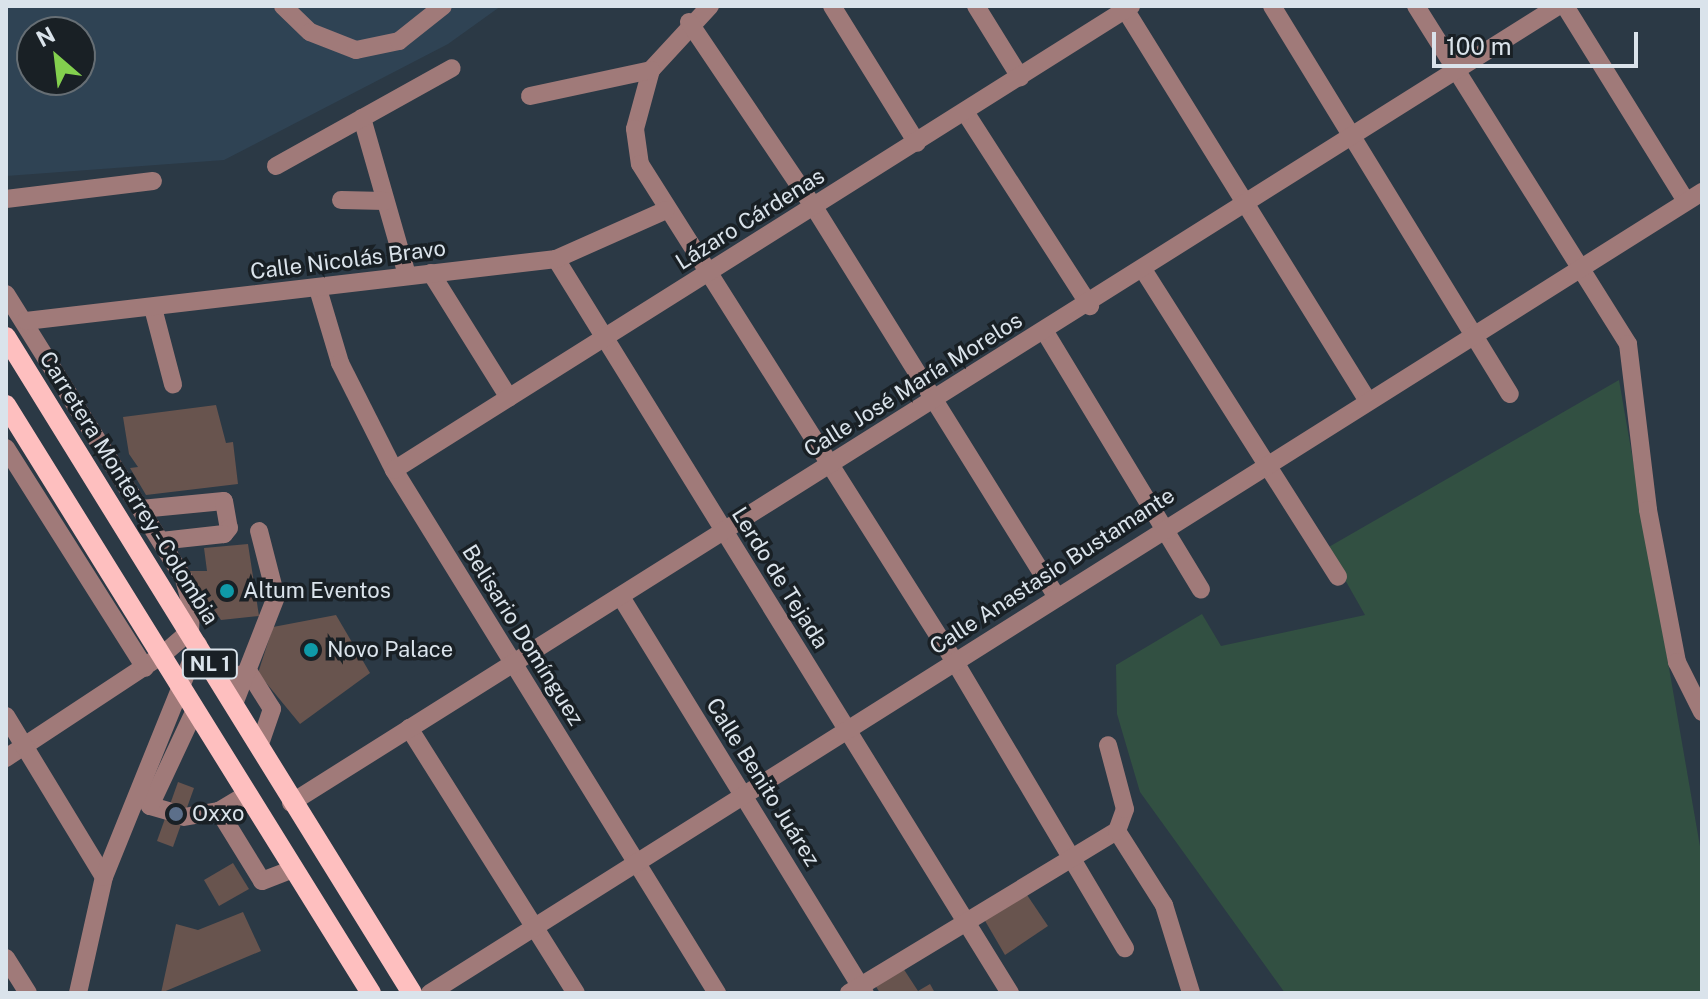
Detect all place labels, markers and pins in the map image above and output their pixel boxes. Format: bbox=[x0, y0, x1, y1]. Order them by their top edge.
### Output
place label: Altum Eventos bbox=[243, 578, 391, 604]
marker: Altum Eventos bbox=[218, 582, 236, 600]
place label: Novo Palace bbox=[327, 637, 453, 663]
marker: Novo Palace bbox=[302, 641, 320, 659]
place label: Oxxo bbox=[192, 801, 244, 827]
marker: Oxxo bbox=[167, 805, 185, 823]

